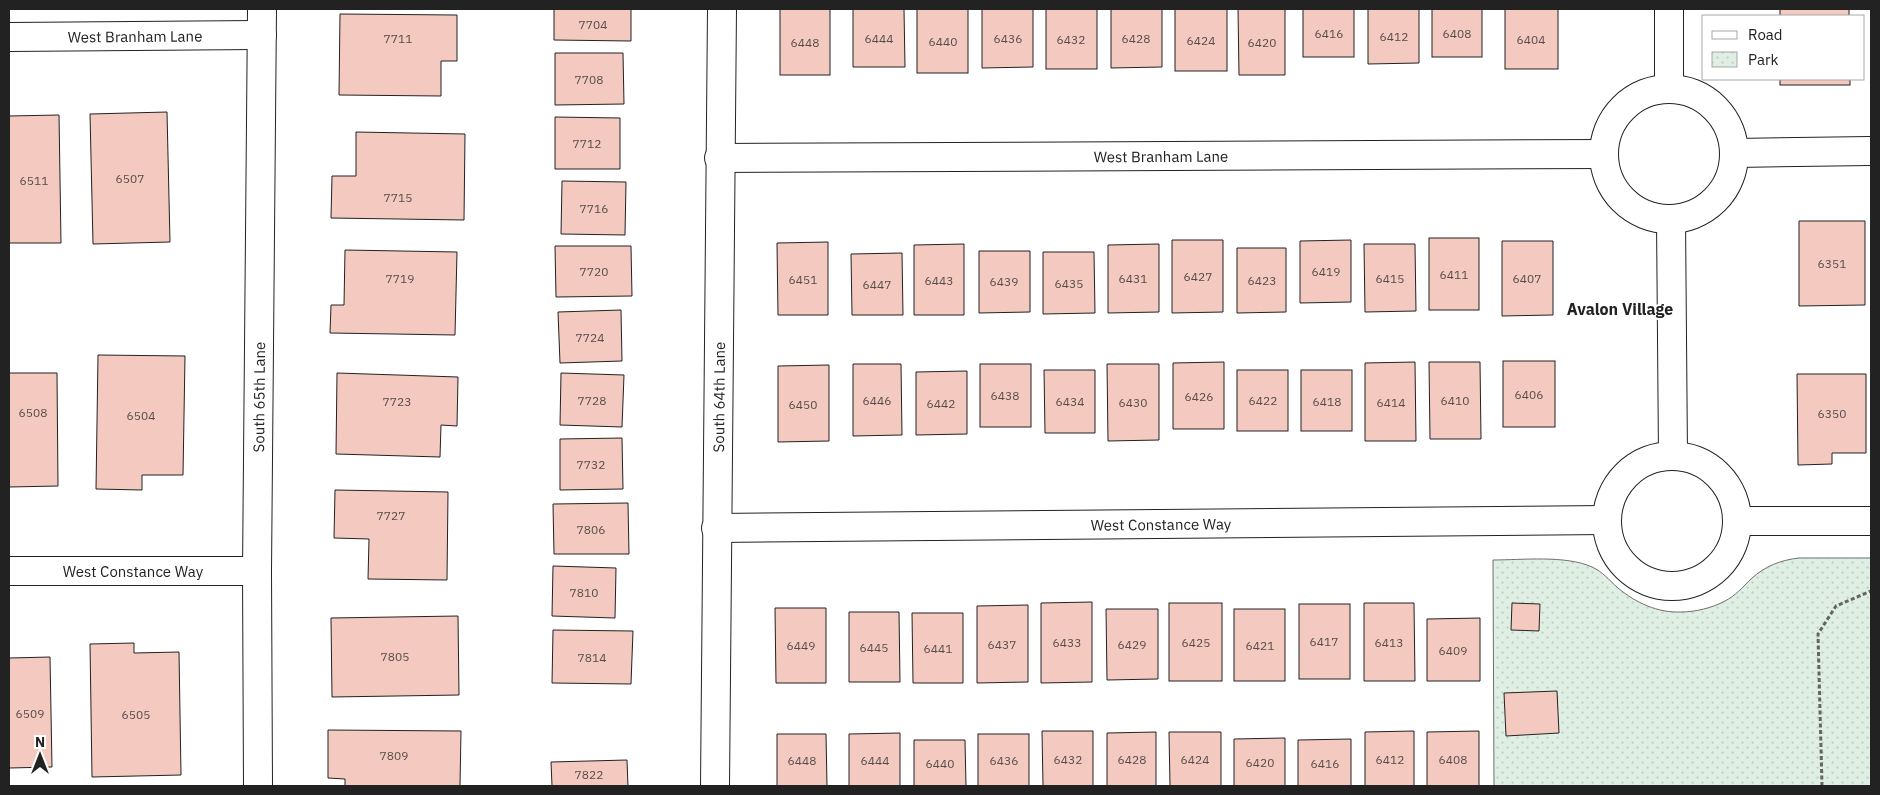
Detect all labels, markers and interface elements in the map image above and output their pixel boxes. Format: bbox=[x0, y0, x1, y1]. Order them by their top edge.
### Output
legend bbox=[1702, 15, 1865, 80]
house number: 7704 bbox=[579, 17, 607, 32]
text: Road bbox=[1748, 25, 1783, 44]
street label: West Branham Lane bbox=[68, 26, 202, 46]
house number: 6416 bbox=[1315, 26, 1343, 41]
house number: 6408 bbox=[1443, 26, 1471, 41]
house number: 6412 bbox=[1380, 29, 1408, 44]
house number: 7711 bbox=[384, 31, 412, 46]
house number: 6444 bbox=[865, 31, 893, 46]
house number: 6436 bbox=[994, 31, 1022, 46]
house number: 6428 bbox=[1122, 31, 1150, 46]
house number: 6432 bbox=[1057, 32, 1085, 47]
house number: 6404 bbox=[1517, 32, 1545, 47]
house number: 6424 bbox=[1187, 33, 1215, 48]
house number: 6440 bbox=[929, 34, 957, 49]
house number: 6448 bbox=[791, 35, 819, 50]
house number: 6420 bbox=[1248, 35, 1276, 50]
text: Park bbox=[1748, 50, 1778, 69]
house number: 7708 bbox=[575, 72, 603, 87]
house number: 7712 bbox=[573, 136, 601, 151]
street label: West Branham Lane bbox=[1094, 146, 1228, 166]
house number: 6507 bbox=[116, 171, 144, 186]
house number: 6511 bbox=[20, 173, 48, 188]
house number: 7715 bbox=[384, 190, 412, 205]
house number: 7716 bbox=[580, 201, 608, 216]
house number: 6351 bbox=[1818, 256, 1846, 271]
house number: 7720 bbox=[580, 264, 608, 279]
house number: 6419 bbox=[1312, 264, 1340, 279]
house number: 6411 bbox=[1440, 267, 1468, 282]
house number: 6427 bbox=[1184, 269, 1212, 284]
house number: 7719 bbox=[386, 271, 414, 286]
house number: 6431 bbox=[1119, 271, 1147, 286]
house number: 6415 bbox=[1376, 271, 1404, 286]
house number: 6407 bbox=[1513, 271, 1541, 286]
house number: 6451 bbox=[789, 272, 817, 287]
house number: 6443 bbox=[925, 273, 953, 288]
house number: 6423 bbox=[1248, 273, 1276, 288]
house number: 6439 bbox=[990, 274, 1018, 289]
house number: 6435 bbox=[1055, 276, 1083, 291]
house number: 6447 bbox=[863, 277, 891, 292]
district label: Avalon Village bbox=[1567, 299, 1673, 319]
house number: 7724 bbox=[576, 330, 604, 345]
street label: South 65th Lane bbox=[249, 342, 269, 452]
street label: South 64th Lane bbox=[709, 342, 729, 452]
house number: 6406 bbox=[1515, 387, 1543, 402]
house number: 6438 bbox=[991, 388, 1019, 403]
house number: 6426 bbox=[1185, 389, 1213, 404]
house number: 7728 bbox=[578, 393, 606, 408]
house number: 6446 bbox=[863, 393, 891, 408]
house number: 6422 bbox=[1249, 393, 1277, 408]
house number: 6410 bbox=[1441, 393, 1469, 408]
house number: 7723 bbox=[383, 394, 411, 409]
house number: 6434 bbox=[1056, 394, 1084, 409]
house number: 6418 bbox=[1313, 394, 1341, 409]
house number: 6430 bbox=[1119, 395, 1147, 410]
house number: 6414 bbox=[1377, 395, 1405, 410]
house number: 6442 bbox=[927, 396, 955, 411]
house number: 6450 bbox=[789, 397, 817, 412]
house number: 6508 bbox=[19, 405, 47, 420]
house number: 6350 bbox=[1818, 406, 1846, 421]
house number: 6504 bbox=[127, 408, 155, 423]
house number: 7732 bbox=[577, 457, 605, 472]
house number: 7727 bbox=[377, 508, 405, 523]
street label: West Constance Way bbox=[1091, 514, 1232, 534]
house number: 7806 bbox=[577, 522, 605, 537]
street label: West Constance Way bbox=[63, 562, 204, 581]
house number: 7810 bbox=[570, 585, 598, 600]
house number: 6417 bbox=[1310, 634, 1338, 649]
house number: 6433 bbox=[1053, 635, 1081, 650]
house number: 6425 bbox=[1182, 635, 1210, 650]
house number: 6413 bbox=[1375, 635, 1403, 650]
house number: 6437 bbox=[988, 637, 1016, 652]
house number: 6429 bbox=[1118, 637, 1146, 652]
house number: 6449 bbox=[787, 638, 815, 653]
house number: 6421 bbox=[1246, 638, 1274, 653]
house number: 6445 bbox=[860, 640, 888, 655]
house number: 6441 bbox=[924, 641, 952, 656]
house number: 6409 bbox=[1439, 643, 1467, 658]
house number: 7805 bbox=[381, 649, 409, 664]
house number: 7814 bbox=[578, 650, 606, 665]
house number: 6509 bbox=[16, 706, 44, 721]
house number: 6505 bbox=[122, 707, 150, 722]
north arrow bbox=[15, 730, 65, 780]
text: N bbox=[35, 733, 45, 751]
house number: 7809 bbox=[380, 748, 408, 763]
house number: 6432 bbox=[1054, 752, 1082, 767]
house number: 6428 bbox=[1118, 752, 1146, 767]
house number: 6424 bbox=[1181, 752, 1209, 767]
house number: 6412 bbox=[1376, 752, 1404, 767]
house number: 6408 bbox=[1439, 752, 1467, 767]
house number: 6448 bbox=[788, 753, 816, 768]
house number: 6444 bbox=[861, 753, 889, 768]
house number: 6436 bbox=[990, 753, 1018, 768]
house number: 6420 bbox=[1246, 755, 1274, 770]
house number: 6440 bbox=[926, 756, 954, 771]
house number: 6416 bbox=[1311, 756, 1339, 771]
house number: 7822 bbox=[575, 767, 603, 782]

